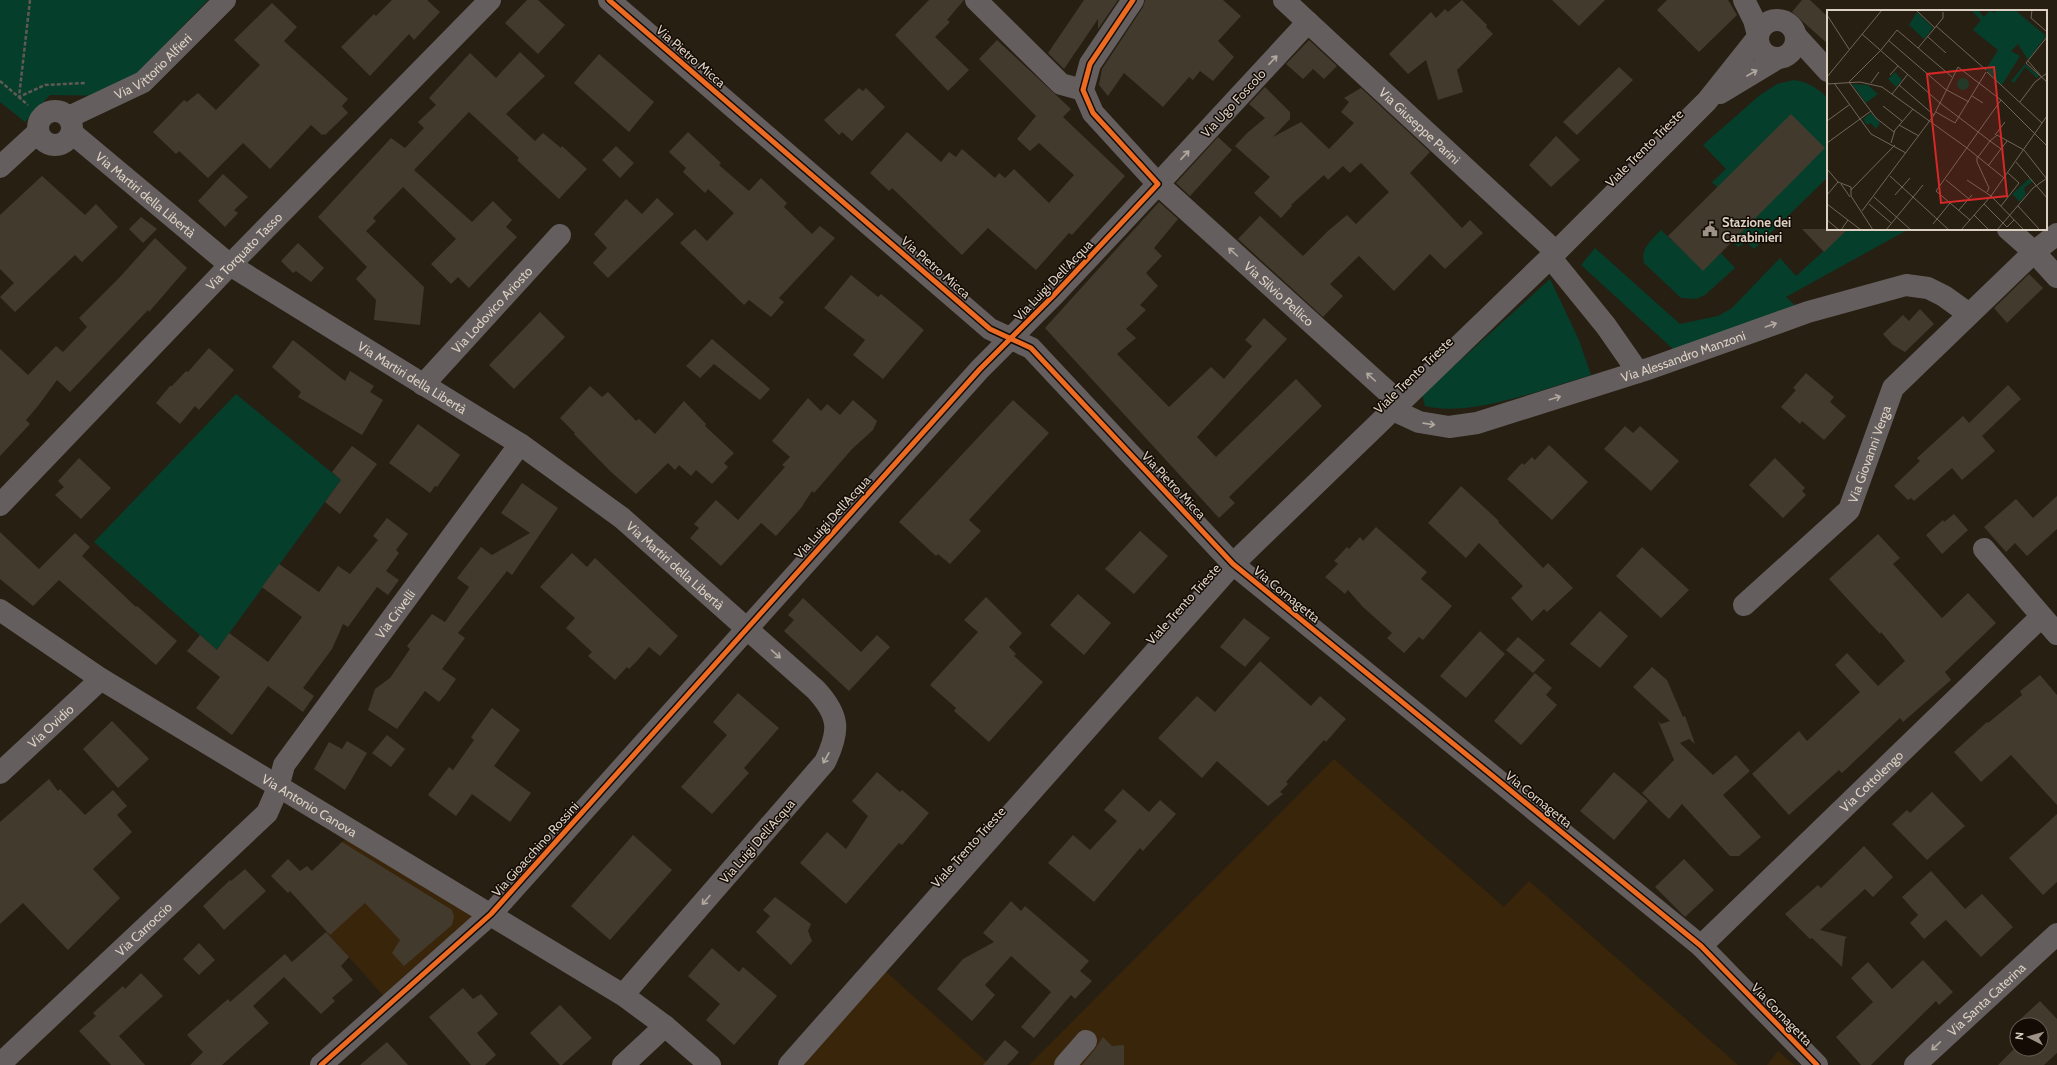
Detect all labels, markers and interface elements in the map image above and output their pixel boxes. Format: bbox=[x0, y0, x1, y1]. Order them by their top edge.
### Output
inset map bbox=[1827, 10, 2047, 230]
street label: Via Pietro Micca bbox=[653, 22, 730, 91]
street label: Via Vittorio Alfieri bbox=[112, 30, 195, 102]
one-way arrow bbox=[1269, 55, 1278, 65]
street label: Via Ugo Foscolo bbox=[1197, 65, 1269, 141]
one-way arrow bbox=[1746, 68, 1758, 76]
street label: Via Giuseppe Parini bbox=[1376, 84, 1464, 167]
street label: Viale Trento Trieste bbox=[1602, 105, 1687, 190]
street label: Via Martiri della Libertà bbox=[92, 148, 199, 241]
one-way arrow bbox=[1180, 150, 1190, 160]
street label: Via Torquato Tasso bbox=[202, 209, 285, 293]
place label: Stazione dei Carabinieri bbox=[1722, 214, 1791, 245]
public building icon: Stazione dei Carabinieri bbox=[1701, 220, 1719, 238]
street label: Via Pietro Micca bbox=[898, 233, 975, 302]
street label: Via Luigi Dell'Acqua bbox=[1010, 236, 1096, 324]
one-way arrow bbox=[1228, 247, 1238, 256]
street label: Via Silvio Pellico bbox=[1241, 258, 1317, 329]
street label: Via Lodovico Ariosto bbox=[448, 263, 536, 357]
one-way arrow bbox=[1764, 321, 1776, 329]
street label: Via Alessandro Manzoni bbox=[1619, 327, 1748, 385]
street label: Viale Trento Trieste bbox=[1370, 333, 1456, 417]
street label: Via Martiri della Libertà bbox=[355, 338, 470, 418]
one-way arrow bbox=[1366, 372, 1376, 382]
one-way arrow bbox=[1548, 394, 1560, 402]
street label: Via Giovanni Verga bbox=[1844, 403, 1894, 505]
one-way arrow bbox=[1422, 420, 1435, 428]
street label: Via Pietro Micca bbox=[1139, 448, 1210, 523]
street label: Via Luigi Dell'Acqua bbox=[790, 472, 874, 562]
street label: Via Martiri della Libertà bbox=[623, 518, 728, 613]
street label: Viale Trento Trieste bbox=[1142, 560, 1224, 648]
street label: Via Cornagetta bbox=[1250, 562, 1324, 626]
street label: Via Crivelli bbox=[372, 586, 418, 642]
one-way arrow bbox=[771, 650, 781, 659]
street label: Via Ovidio bbox=[24, 701, 77, 751]
street label: Via Cottolengo bbox=[1836, 747, 1906, 815]
one-way arrow bbox=[822, 752, 830, 764]
street label: Via Cornagetta bbox=[1502, 767, 1576, 831]
street label: Via Antonio Canova bbox=[259, 770, 361, 841]
street label: Via Luigi Dell'Acqua bbox=[716, 795, 798, 886]
street label: Via Gioacchino Rossini bbox=[488, 798, 582, 900]
street label: Viale Trento Trieste bbox=[927, 803, 1009, 891]
one-way arrow bbox=[701, 895, 710, 905]
street label: Via Carroccio bbox=[112, 899, 175, 959]
street label: Via Santa Caterina bbox=[1944, 959, 2029, 1039]
street label: Via Cornagetta bbox=[1748, 979, 1816, 1049]
north arrow bbox=[2009, 1017, 2049, 1057]
text: N bbox=[2012, 1031, 2026, 1041]
one-way arrow bbox=[1931, 1041, 1941, 1051]

